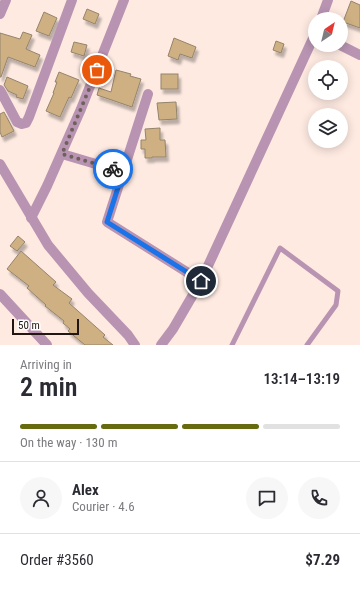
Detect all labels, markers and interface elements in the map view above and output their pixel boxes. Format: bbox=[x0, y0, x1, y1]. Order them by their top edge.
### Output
north arrow bbox=[308, 12, 348, 52]
map controls bbox=[308, 12, 348, 148]
pin bbox=[80, 53, 114, 87]
icon: bag bbox=[86, 59, 108, 81]
button: locate bbox=[308, 60, 348, 100]
button: layers bbox=[308, 108, 348, 148]
courier bbox=[93, 149, 133, 189]
icon: bike bbox=[102, 158, 124, 180]
pin bbox=[184, 264, 218, 298]
icon: home bbox=[190, 270, 212, 292]
scale bar bbox=[12, 317, 79, 336]
text: 50 m bbox=[18, 319, 40, 332]
text: Arriving in bbox=[20, 357, 72, 372]
text: 13:14–13:19 bbox=[263, 370, 340, 388]
text: 2 min bbox=[20, 372, 78, 402]
text: On the way · 130 m bbox=[20, 435, 117, 450]
button: person bbox=[20, 477, 62, 519]
button: chat bbox=[246, 477, 288, 519]
button: phone bbox=[298, 477, 340, 519]
text: Alex bbox=[72, 481, 99, 499]
text: Courier · 4.6 bbox=[72, 499, 135, 514]
text: Order #3560 bbox=[20, 551, 94, 569]
text: $7.29 bbox=[305, 551, 340, 569]

